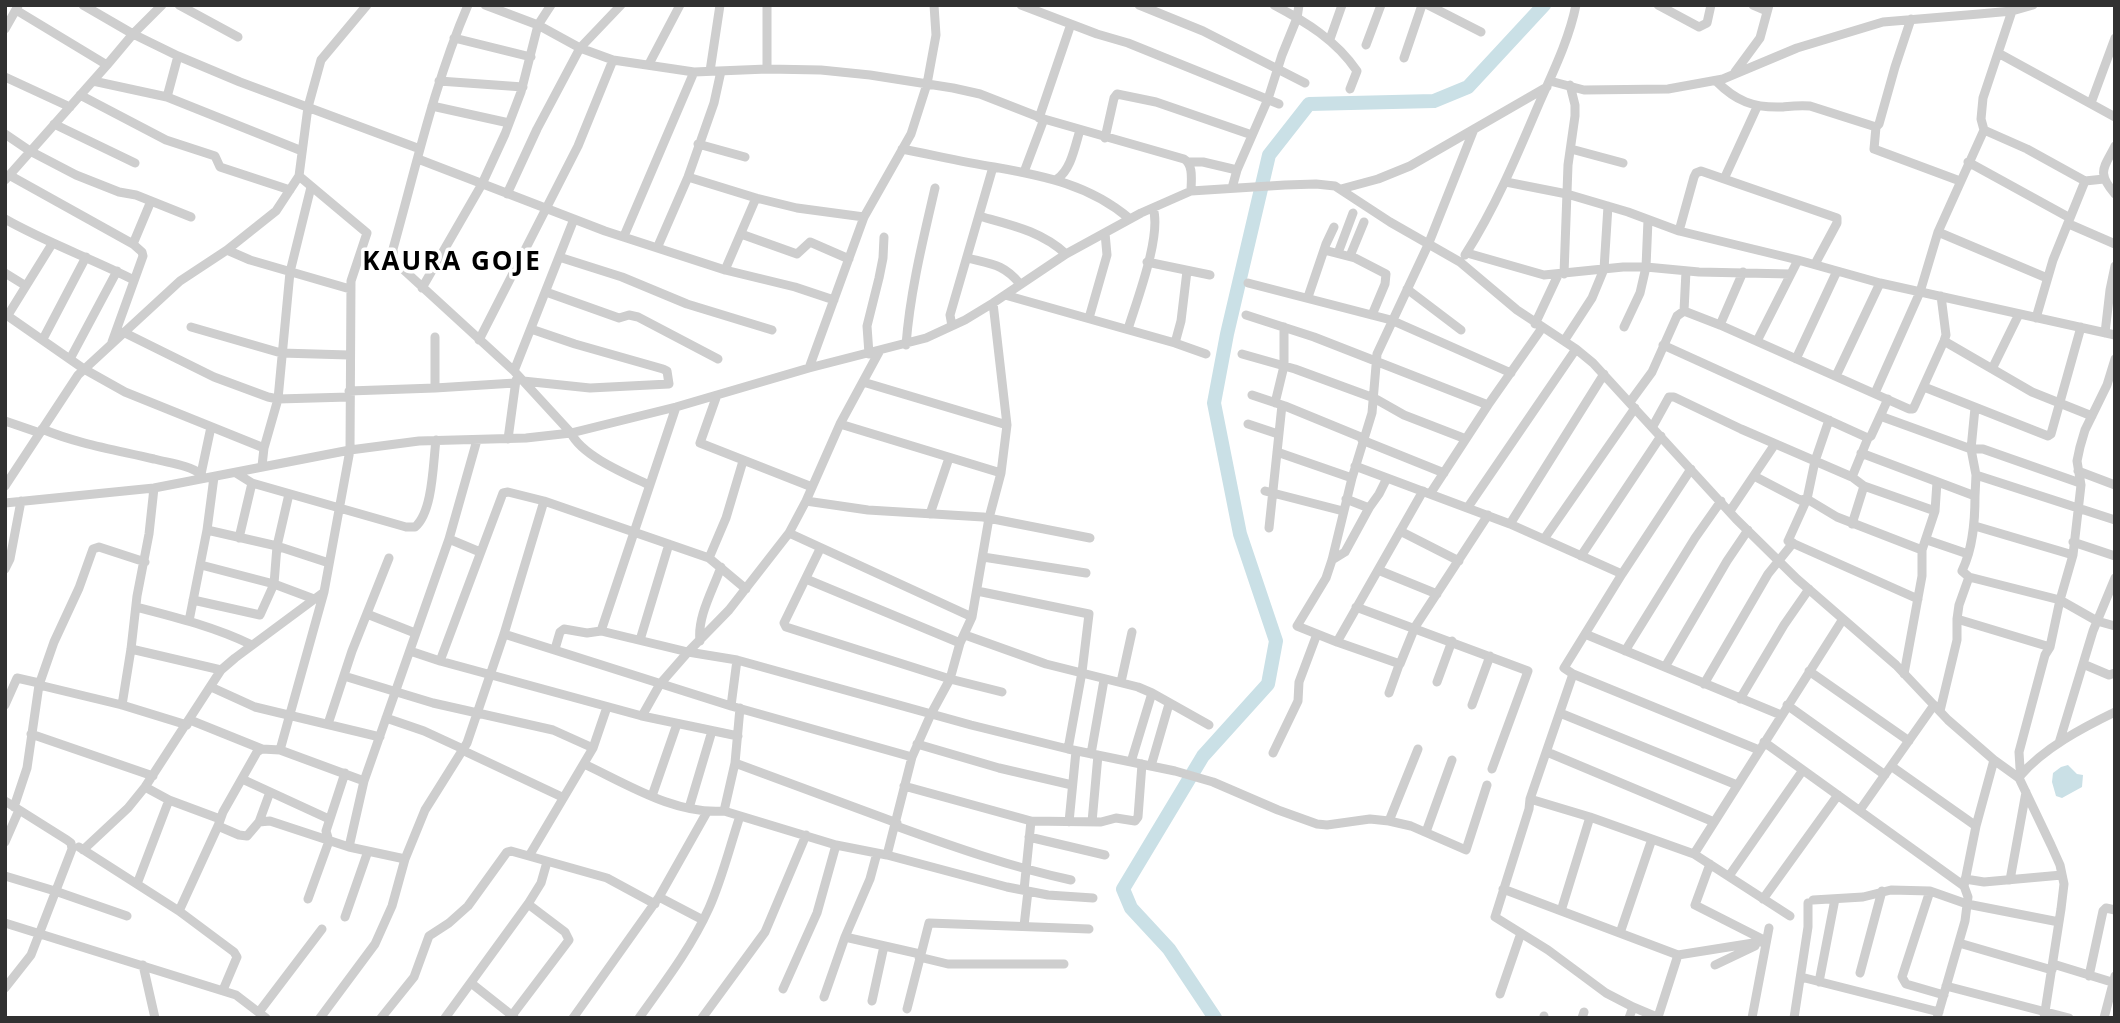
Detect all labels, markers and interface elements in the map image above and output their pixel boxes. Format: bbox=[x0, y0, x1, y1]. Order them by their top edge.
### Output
district label: KAURA GOJE bbox=[364, 247, 540, 279]

